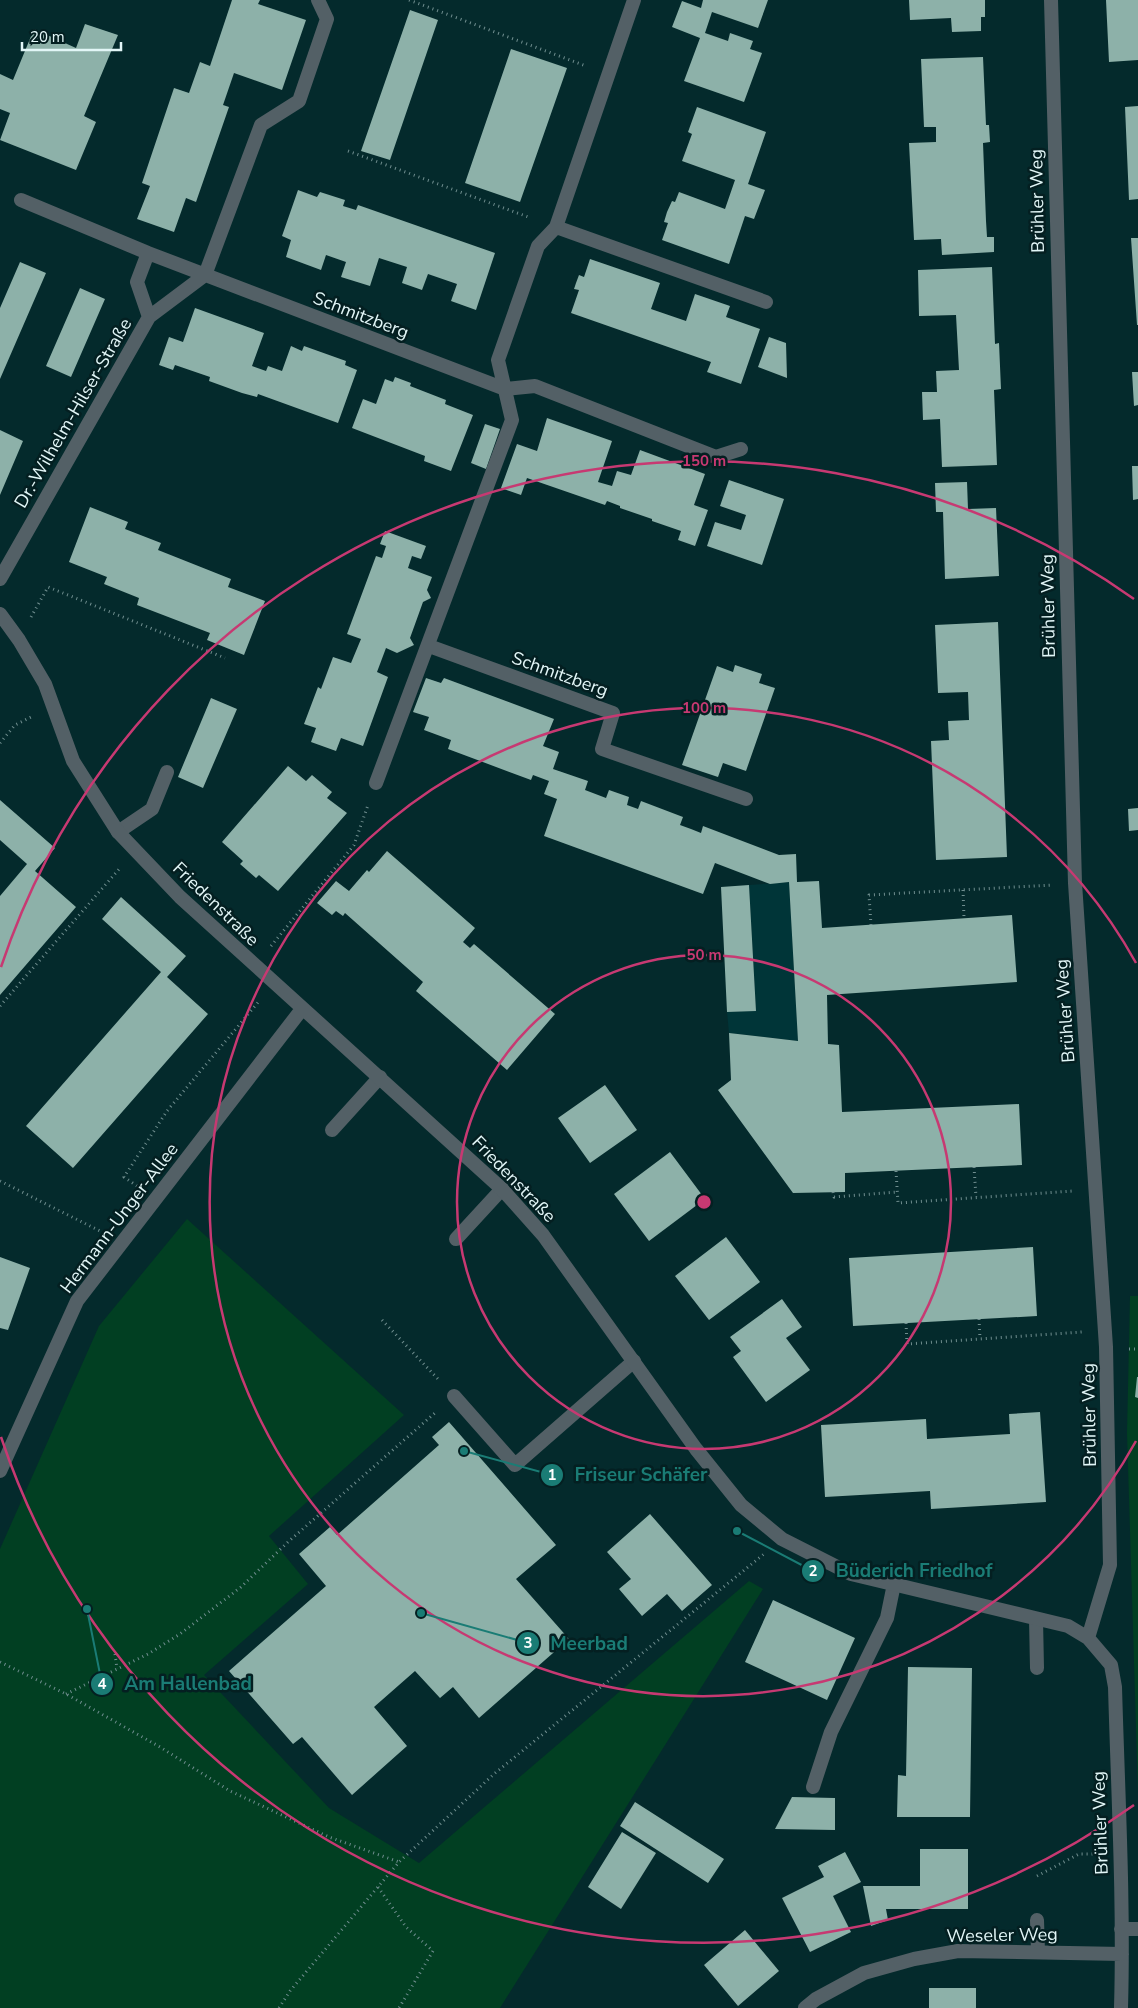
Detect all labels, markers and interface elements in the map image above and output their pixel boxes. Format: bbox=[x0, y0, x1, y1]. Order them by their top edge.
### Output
scale bar bbox=[22, 20, 121, 52]
text: 20 m bbox=[30, 27, 65, 47]
street label: Brühler Weg bbox=[1024, 149, 1050, 253]
street label: Schmitzberg bbox=[310, 286, 412, 344]
street label: Dr.-Wilhelm-Hilser-Straße bbox=[9, 314, 137, 512]
text: 150 m bbox=[682, 451, 726, 471]
street label: Brühler Weg bbox=[1035, 554, 1061, 658]
street label: Schmitzberg bbox=[509, 645, 611, 703]
text: 100 m bbox=[682, 698, 726, 718]
street label: Friedenstraße bbox=[168, 857, 264, 951]
text: 50 m bbox=[686, 945, 722, 965]
street label: Brühler Weg bbox=[1049, 958, 1081, 1064]
street label: Friedenstraße bbox=[467, 1131, 561, 1227]
street label: Hermann-Unger-Allee bbox=[55, 1138, 183, 1298]
centre of rings bbox=[695, 1193, 713, 1211]
street label: Brühler Weg bbox=[1076, 1363, 1102, 1467]
callout: Friseur Schäfer bbox=[540, 1458, 718, 1492]
text: Friseur Schäfer bbox=[575, 1462, 708, 1488]
text: 1 bbox=[547, 1465, 557, 1485]
callout: Büderich Friedhof bbox=[800, 1554, 1002, 1588]
text: Büderich Friedhof bbox=[836, 1558, 993, 1584]
text: 2 bbox=[808, 1561, 818, 1581]
callout: Meerbad bbox=[515, 1626, 638, 1660]
text: Meerbad bbox=[550, 1631, 628, 1657]
text: 3 bbox=[523, 1633, 533, 1653]
callout: Am Hallenbad bbox=[89, 1667, 262, 1701]
text: Am Hallenbad bbox=[124, 1671, 252, 1697]
text: 4 bbox=[97, 1674, 107, 1694]
street label: Brühler Weg bbox=[1086, 1771, 1114, 1875]
street label: Weseler Weg bbox=[946, 1922, 1058, 1948]

